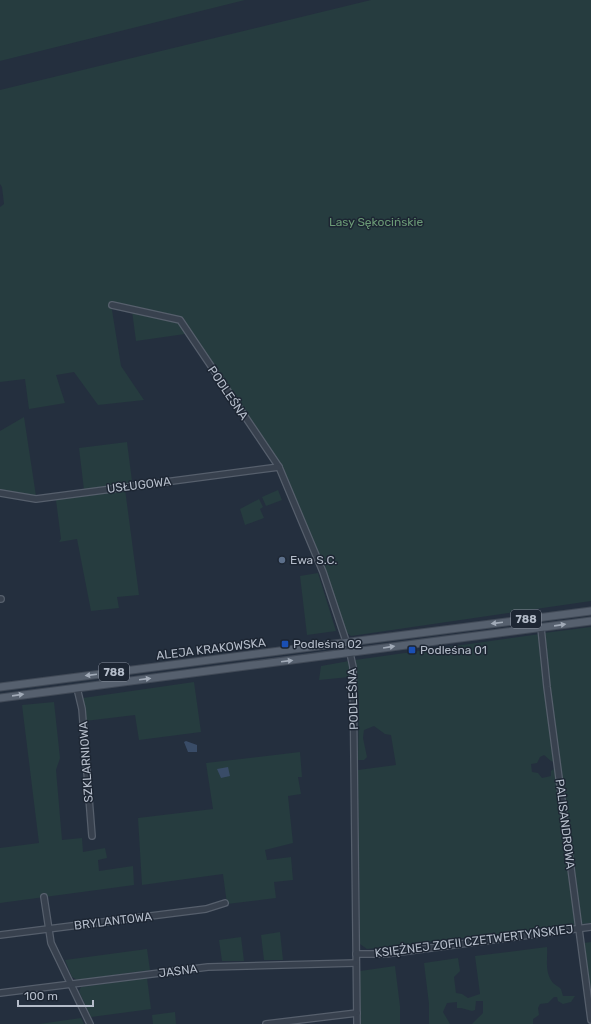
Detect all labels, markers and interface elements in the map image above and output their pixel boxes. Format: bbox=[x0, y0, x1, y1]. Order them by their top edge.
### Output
park label: Lasy Sękocińskie bbox=[329, 215, 423, 229]
street label: PODLEŚNA bbox=[205, 363, 251, 423]
street label: USŁUGOWA bbox=[106, 474, 172, 496]
place label: Ewa S.C. bbox=[290, 553, 337, 567]
marker: Ewa S.C. bbox=[277, 555, 287, 565]
road number: 788 bbox=[511, 610, 541, 628]
one-way arrow bbox=[491, 620, 503, 626]
one-way arrow bbox=[553, 622, 566, 628]
street label: ALEJA KRAKOWSKA bbox=[155, 635, 267, 663]
place label: Podleśna 02 bbox=[293, 637, 362, 651]
marker: Podleśna 02 bbox=[280, 639, 290, 649]
place label: Podleśna 01 bbox=[420, 643, 487, 657]
one-way arrow bbox=[383, 644, 395, 650]
marker: Podleśna 01 bbox=[407, 645, 417, 655]
one-way arrow bbox=[281, 658, 293, 665]
road number: 788 bbox=[99, 663, 129, 681]
street label: PODLEŚNA bbox=[345, 668, 361, 730]
one-way arrow bbox=[85, 672, 97, 678]
one-way arrow bbox=[139, 676, 151, 682]
one-way arrow bbox=[12, 692, 24, 698]
street label: SZKLARNIOWA bbox=[76, 721, 96, 803]
street label: PALISANDROWA bbox=[553, 778, 577, 870]
street label: BRYLANTOWA bbox=[73, 909, 153, 933]
street label: KSIĘŻNEJ ZOFII CZETWERTYŃSKIEJ bbox=[374, 922, 574, 960]
street label: JASNA bbox=[158, 962, 198, 980]
scale bar bbox=[18, 982, 93, 1008]
text: 100 m bbox=[24, 989, 58, 1003]

